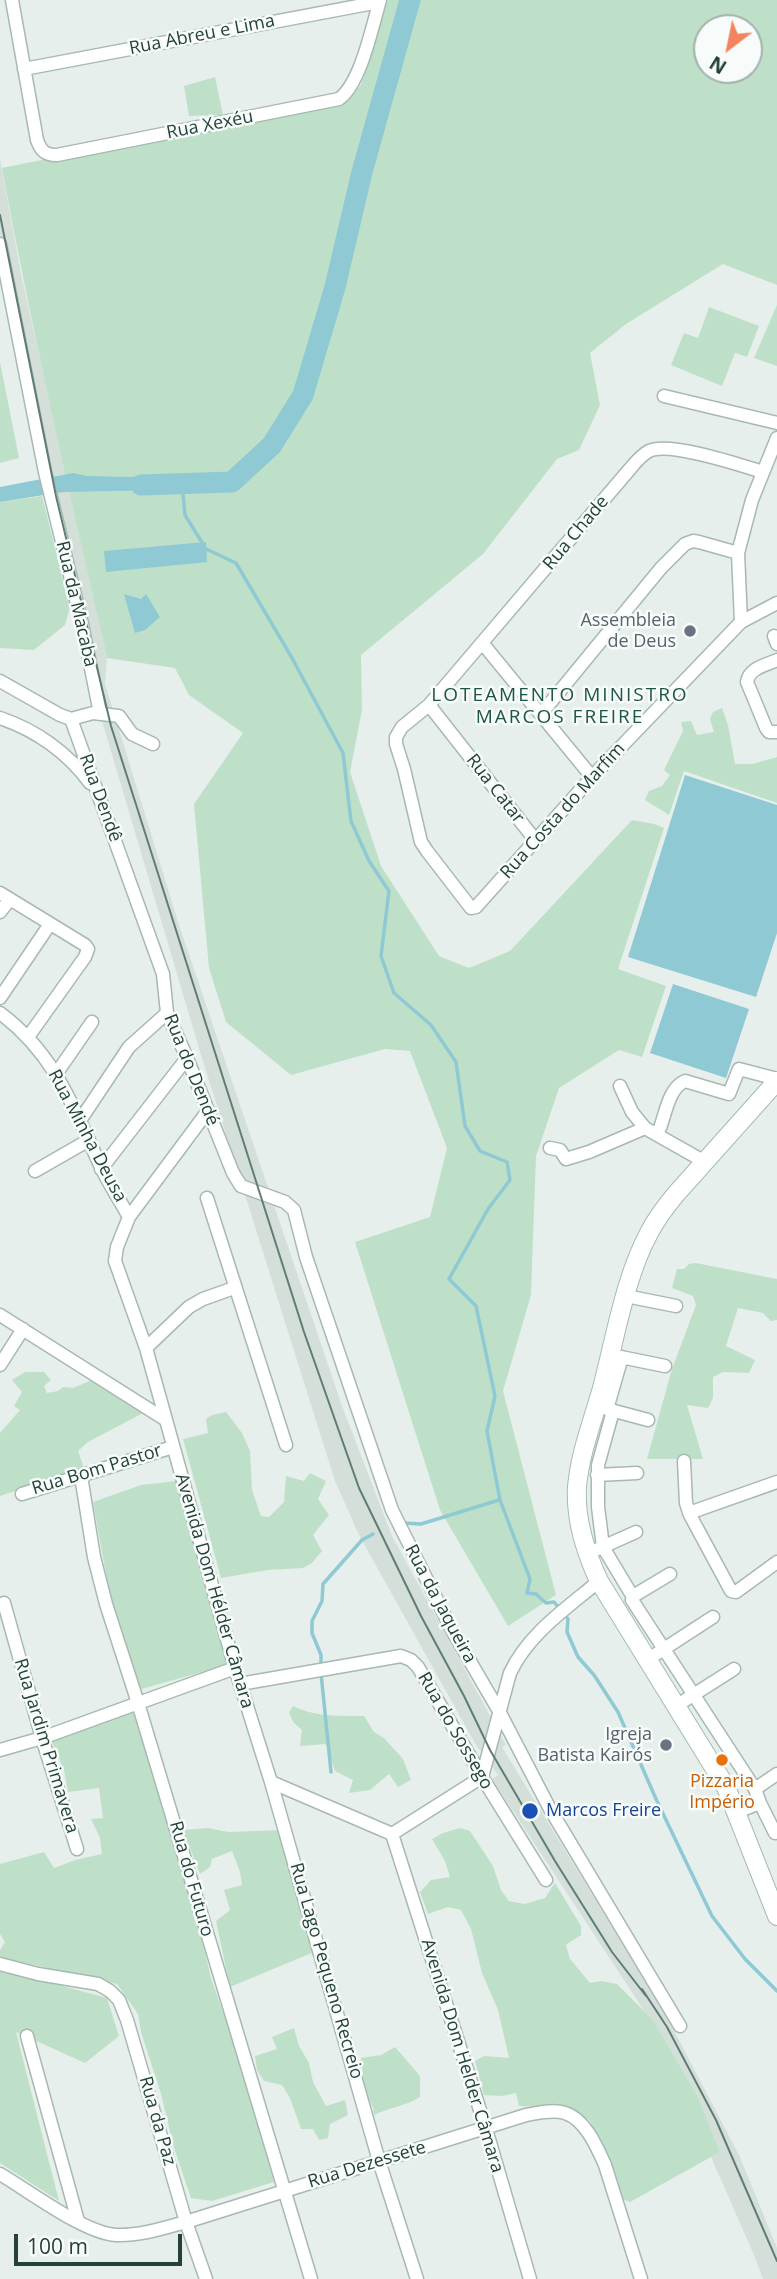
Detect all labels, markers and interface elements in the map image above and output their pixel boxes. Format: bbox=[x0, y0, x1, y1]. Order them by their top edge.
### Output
street label: Rua Abreu e Lima bbox=[127, 10, 277, 60]
north arrow bbox=[693, 14, 763, 84]
text: N bbox=[704, 50, 731, 80]
street label: Rua Xexéu bbox=[165, 106, 255, 144]
street label: Rua Chade bbox=[539, 491, 613, 575]
street label: Rua da Macaba bbox=[51, 539, 101, 669]
place label: Assembleia de Deus bbox=[580, 610, 676, 652]
marker: Assembleia de Deus bbox=[682, 623, 698, 639]
district label: LOTEAMENTO MINISTRO MARCOS FREIRE bbox=[434, 685, 686, 729]
street label: Rua Costa do Marfim bbox=[496, 738, 630, 884]
street label: Rua Catar bbox=[461, 750, 529, 828]
street label: Rua Dendê bbox=[74, 751, 126, 845]
street label: Rua do Dendé bbox=[159, 1011, 223, 1129]
street label: Rua Minha Deusa bbox=[43, 1066, 131, 1206]
street label: Rua Bom Pastor bbox=[29, 1440, 165, 1500]
street label: Avenida Dom Hélder Câmara bbox=[170, 1471, 258, 1711]
street label: Rua da Jaqueira bbox=[400, 1541, 480, 1667]
street label: Rua Jardim Primavera bbox=[9, 1656, 83, 1836]
street label: Rua do Sossego bbox=[413, 1668, 497, 1794]
place label: Igreja Batista Kairós bbox=[537, 1724, 652, 1766]
marker: Igreja Batista Kairós bbox=[658, 1737, 674, 1753]
marker: Pizzaria Império bbox=[714, 1752, 730, 1768]
place label: Pizzaria Império bbox=[689, 1771, 755, 1814]
place label: Marcos Freire bbox=[546, 1800, 661, 1822]
marker: Marcos Freire bbox=[520, 1801, 540, 1821]
street label: Rua do Futuro bbox=[164, 1819, 218, 1939]
street label: Rua Lago Pequeno Recreio bbox=[285, 1860, 367, 2082]
street label: Avenida Dom Helder Câmara bbox=[416, 1936, 508, 2176]
street label: Rua da Paz bbox=[134, 2074, 180, 2168]
street label: Rua Dezessete bbox=[305, 2137, 429, 2193]
scale bar bbox=[18, 2220, 186, 2264]
text: 100 m bbox=[27, 2232, 88, 2260]

